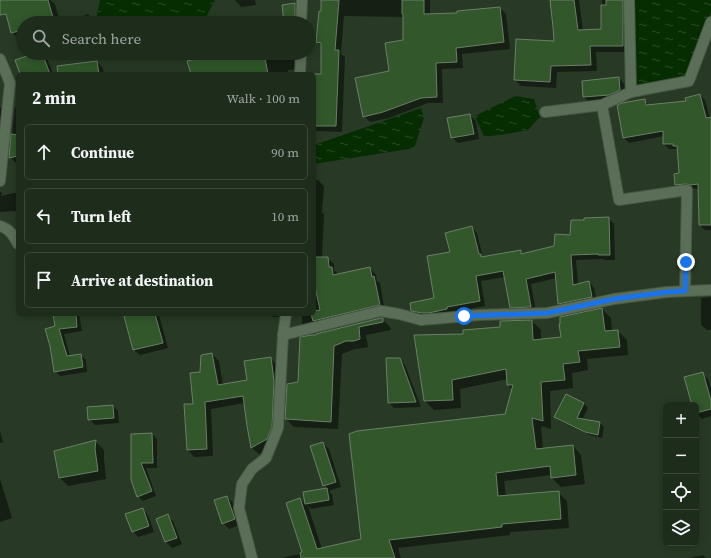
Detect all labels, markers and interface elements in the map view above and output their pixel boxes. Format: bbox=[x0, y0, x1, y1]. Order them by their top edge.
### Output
search box bbox=[16, 16, 316, 60]
icon: search bbox=[30, 27, 52, 49]
text: Search here bbox=[62, 28, 141, 49]
text: 2 min bbox=[32, 86, 76, 110]
text: Walk · 100 m bbox=[227, 90, 300, 107]
icon: ahead bbox=[33, 141, 55, 163]
text: Continue bbox=[71, 142, 134, 163]
text: 90 m bbox=[271, 144, 299, 161]
icon: left bbox=[33, 205, 55, 227]
text: Turn left bbox=[71, 206, 131, 227]
text: 10 m bbox=[271, 208, 299, 225]
route end bbox=[677, 253, 695, 271]
icon: arrive bbox=[33, 269, 55, 291]
text: Arrive at destination bbox=[71, 270, 213, 291]
route start bbox=[455, 307, 473, 325]
map controls bbox=[663, 402, 699, 546]
button: + bbox=[663, 402, 699, 438]
button: − bbox=[663, 438, 699, 474]
button: locate bbox=[663, 474, 699, 510]
button: layers bbox=[663, 510, 699, 546]

